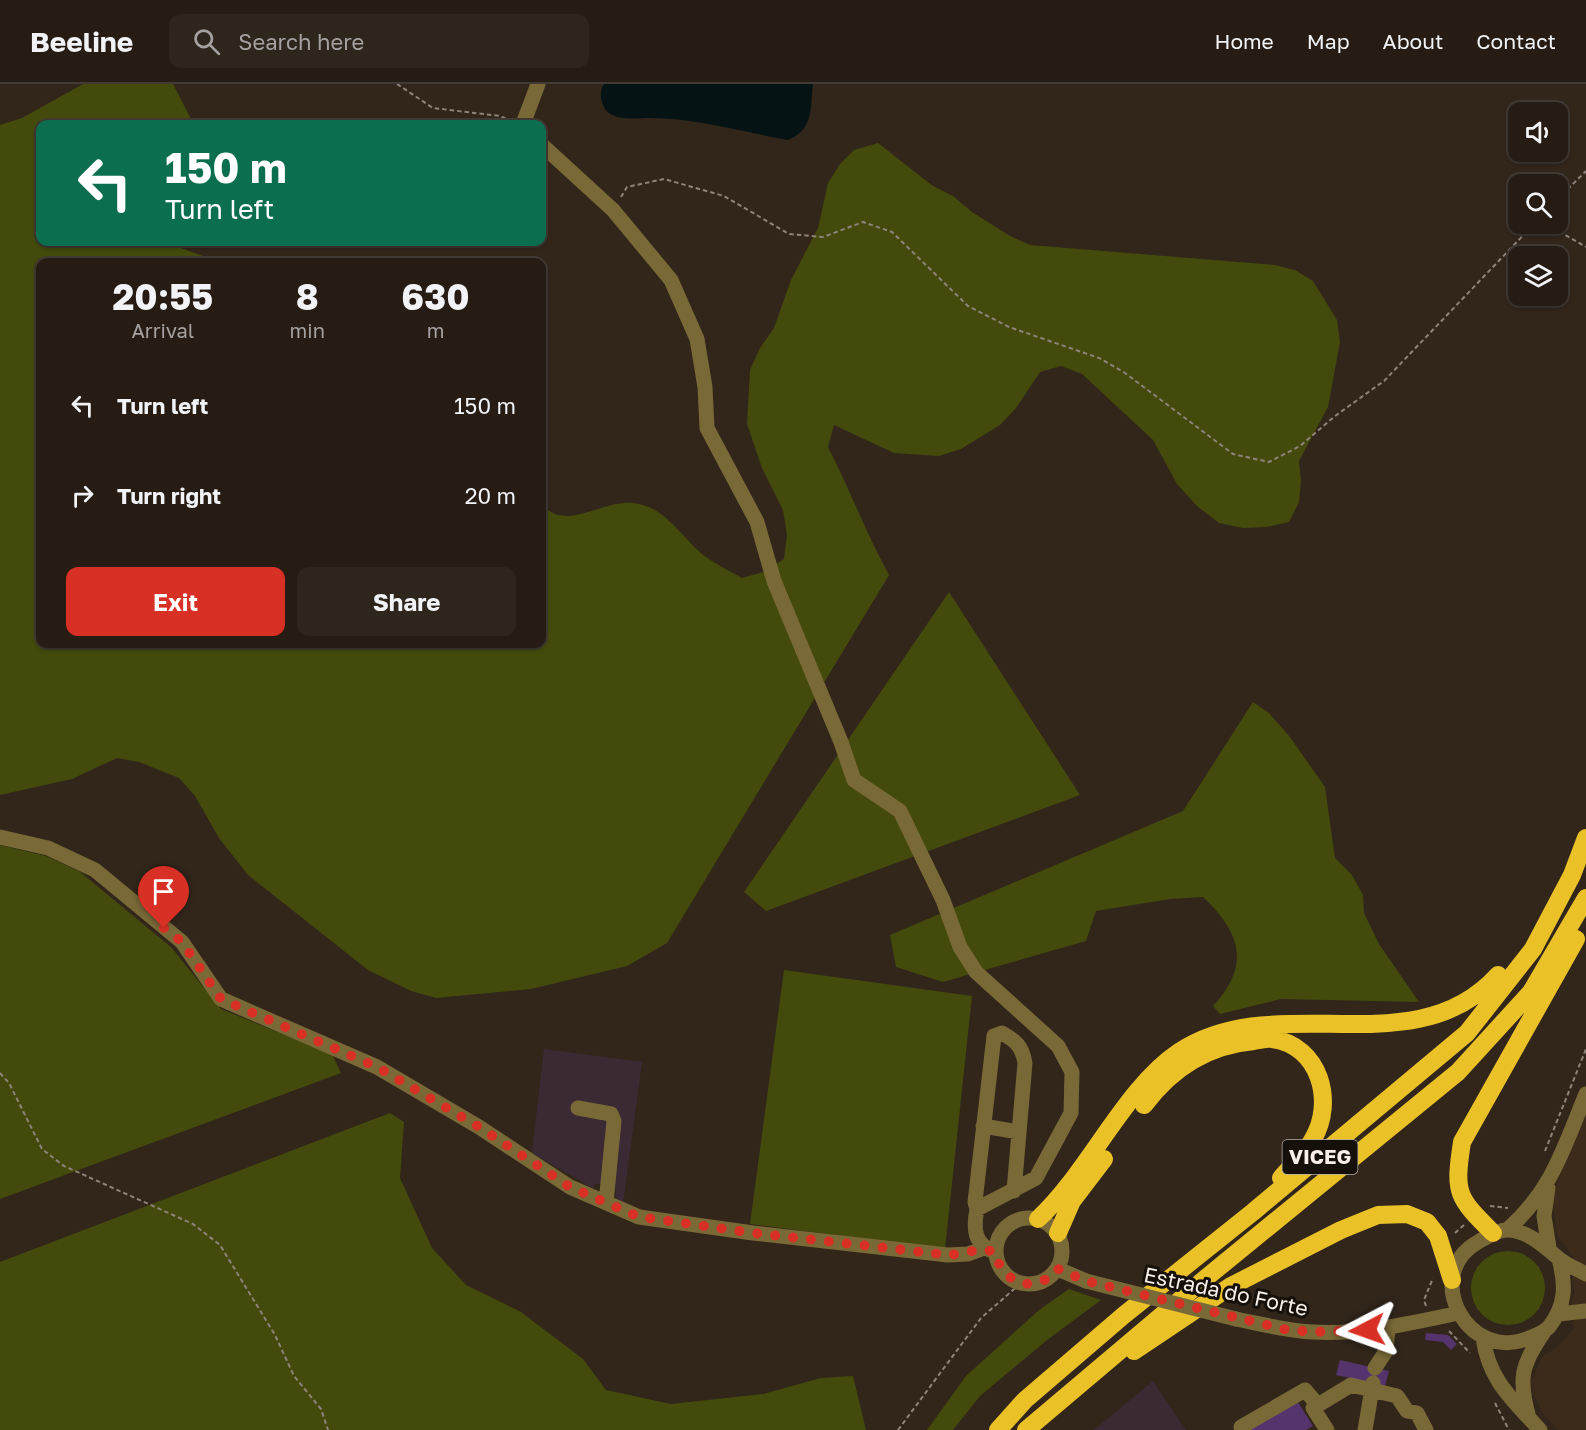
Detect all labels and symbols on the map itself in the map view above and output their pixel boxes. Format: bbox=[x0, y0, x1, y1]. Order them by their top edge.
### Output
pin bbox=[138, 866, 189, 928]
road number: VICEG bbox=[1282, 1140, 1358, 1174]
street label: Estrada do Forte bbox=[1142, 1261, 1311, 1321]
position arrow bbox=[1335, 1298, 1399, 1362]

